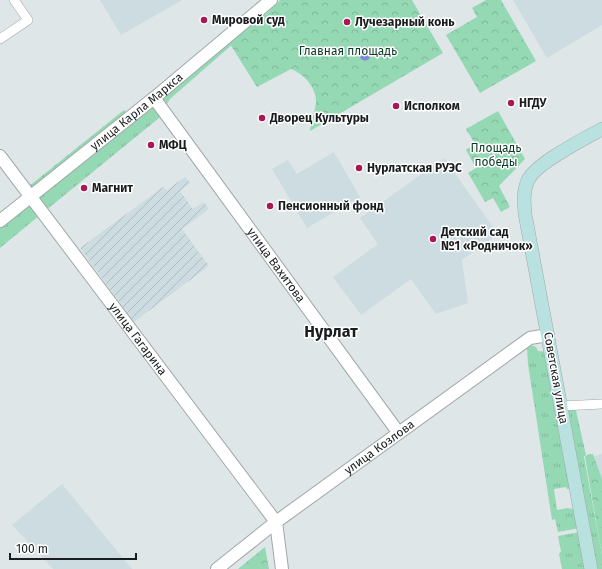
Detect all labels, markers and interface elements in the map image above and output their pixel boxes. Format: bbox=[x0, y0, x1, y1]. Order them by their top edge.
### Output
place label: Мировой суд bbox=[212, 13, 285, 27]
marker: Мировой суд bbox=[199, 15, 209, 25]
place label: Лучезарный конь bbox=[355, 15, 455, 29]
marker: Лучезарный конь bbox=[342, 17, 352, 27]
park label: Главная площадь bbox=[299, 44, 397, 58]
street label: улица Карла Маркса bbox=[87, 70, 186, 153]
place label: НГДУ bbox=[519, 96, 548, 110]
marker: НГДУ bbox=[506, 98, 516, 108]
place label: Исполком bbox=[404, 99, 460, 113]
marker: Исполком bbox=[391, 101, 401, 111]
place label: Дворец Культуры bbox=[269, 111, 369, 125]
marker: Дворец Культуры bbox=[257, 113, 267, 123]
place label: МФЦ bbox=[159, 138, 188, 152]
marker: МФЦ bbox=[146, 140, 156, 150]
park label: Площадь победы bbox=[471, 141, 522, 169]
place label: Нурлатская РУЭС bbox=[367, 161, 462, 175]
marker: Нурлатская РУЭС bbox=[354, 163, 364, 173]
place label: Магнит bbox=[92, 181, 133, 195]
marker: Магнит bbox=[79, 183, 89, 193]
place label: Пенсионный фонд bbox=[278, 199, 384, 213]
marker: Пенсионный фонд bbox=[265, 201, 275, 211]
street label: улица Вахитова bbox=[244, 225, 308, 305]
place label: Детский сад №1 «Родничок» bbox=[440, 225, 533, 253]
marker: Детский сад №1 «Родничок» bbox=[428, 234, 438, 244]
street label: улица Гагарина bbox=[106, 300, 170, 378]
district label: Нурлат bbox=[304, 322, 358, 341]
street label: Советская улица bbox=[541, 331, 571, 425]
street label: улица Козлова bbox=[341, 417, 417, 477]
scale bar bbox=[10, 535, 136, 561]
text: 100 m bbox=[16, 542, 48, 556]

